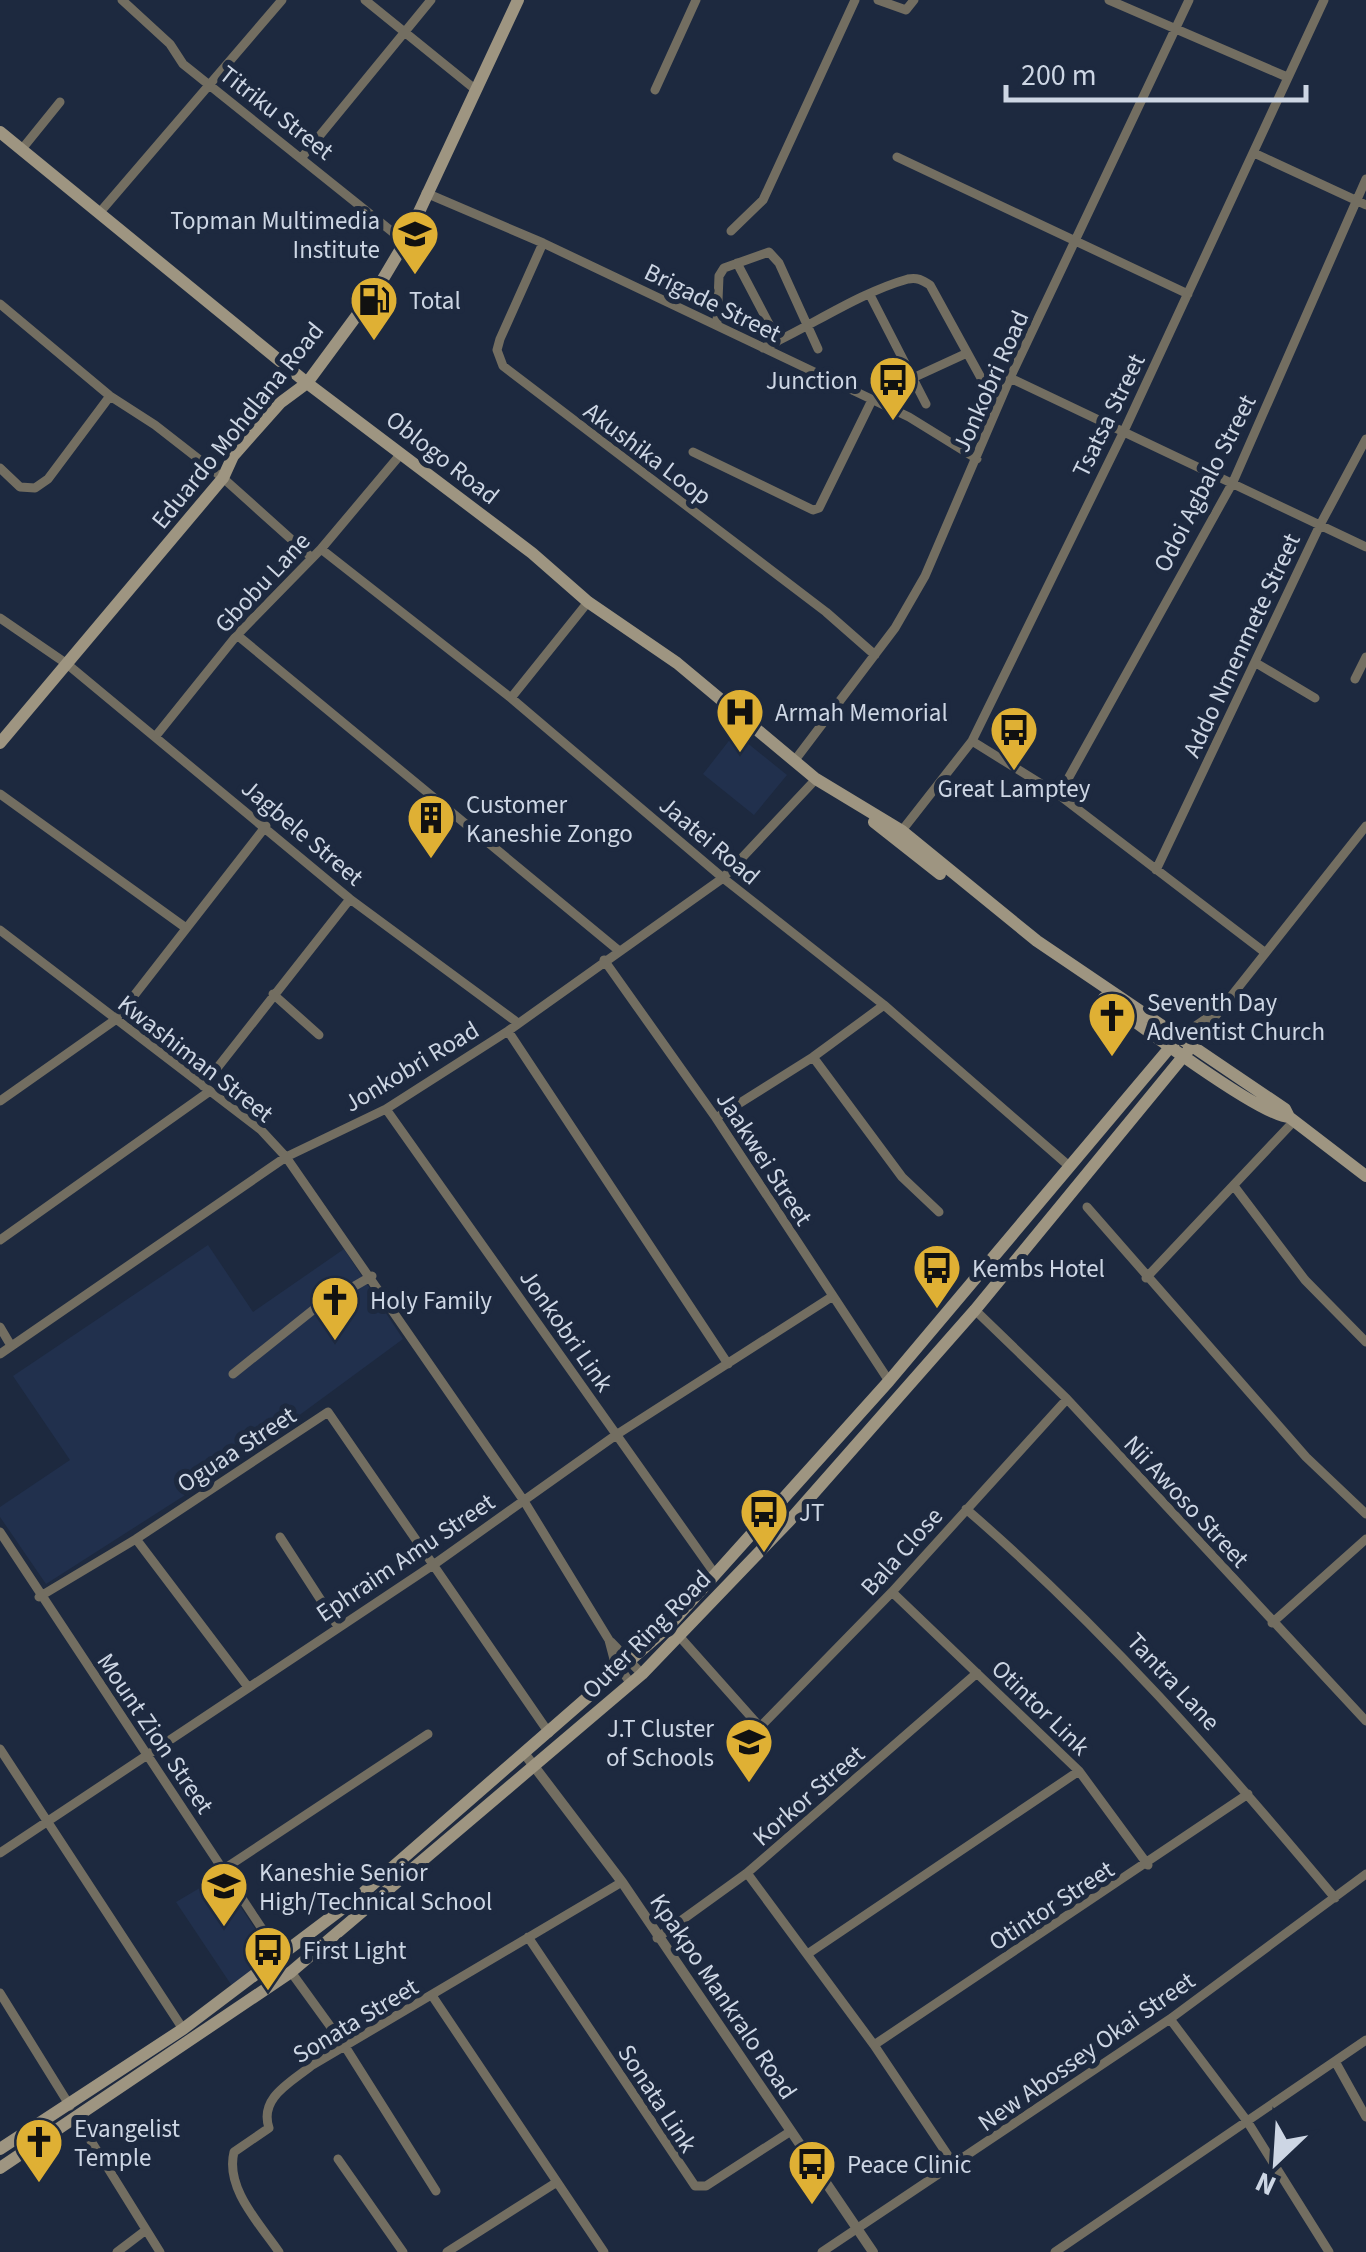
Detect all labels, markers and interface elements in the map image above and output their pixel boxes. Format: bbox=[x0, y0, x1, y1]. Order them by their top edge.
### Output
scale bar bbox=[1006, 40, 1306, 102]
text: 200 m bbox=[1021, 54, 1097, 97]
street label: Titriku Street bbox=[212, 57, 342, 169]
place label: Topman Multimedia Institute bbox=[170, 203, 380, 268]
school or university icon: Topman Multimedia Institute bbox=[389, 208, 441, 276]
street label: Brigade Street bbox=[638, 254, 788, 352]
fuel station icon: Total bbox=[348, 274, 400, 342]
place label: Total bbox=[409, 283, 461, 319]
street label: Jonkobri Road bbox=[944, 305, 1038, 458]
street label: Eduardo Mohdlana Road bbox=[143, 314, 333, 537]
street label: Tsatsa Street bbox=[1063, 347, 1155, 483]
bus stop icon: Junction bbox=[867, 354, 919, 422]
place label: Junction bbox=[766, 363, 858, 399]
street label: Odoi Agbalo Street bbox=[1145, 388, 1265, 578]
street label: Akushika Loop bbox=[576, 394, 719, 514]
street label: Oblogo Road bbox=[378, 402, 507, 513]
street label: Gbobu Lane bbox=[207, 524, 319, 641]
street label: Addo Nmenmete Street bbox=[1174, 527, 1310, 764]
hospital icon: Armah Memorial bbox=[714, 686, 766, 754]
place label: Armah Memorial bbox=[775, 695, 948, 731]
bus stop icon: Great Lamptey bbox=[988, 704, 1040, 772]
street label: Jagbele Street bbox=[233, 771, 372, 895]
place label: Great Lamptey bbox=[938, 771, 1091, 807]
place label: Customer Kaneshie Zongo bbox=[466, 787, 633, 852]
street label: Jaatei Road bbox=[651, 788, 768, 894]
building icon: Customer Kaneshie Zongo bbox=[405, 792, 457, 860]
place label: Seventh Day Adventist Church bbox=[1147, 985, 1325, 1050]
street label: Kwashiman Street bbox=[110, 986, 281, 1132]
church icon: Seventh Day Adventist Church bbox=[1086, 990, 1138, 1058]
street label: Jonkobri Road bbox=[337, 1012, 486, 1121]
street label: Jaakwei Street bbox=[707, 1084, 821, 1233]
bus stop icon: Kembs Hotel bbox=[911, 1242, 963, 1310]
place label: Kembs Hotel bbox=[972, 1251, 1105, 1287]
street label: Jonkobri Link bbox=[511, 1262, 622, 1400]
church icon: Holy Family bbox=[309, 1274, 361, 1342]
place label: Holy Family bbox=[370, 1283, 492, 1319]
street label: Oguaa Street bbox=[170, 1398, 304, 1502]
street label: Nii Awoso Street bbox=[1115, 1427, 1258, 1577]
street label: Ephraim Amu Street bbox=[309, 1484, 503, 1631]
bus stop icon: JT bbox=[738, 1486, 790, 1554]
place label: JT bbox=[799, 1495, 824, 1531]
street label: Bala Close bbox=[852, 1499, 951, 1604]
street label: Outer Ring Road bbox=[574, 1562, 719, 1707]
street label: Tantra Lane bbox=[1118, 1624, 1228, 1739]
street label: Mount Zion Street bbox=[88, 1646, 223, 1822]
street label: Otintor Link bbox=[983, 1652, 1098, 1764]
place label: J.T Cluster of Schools bbox=[606, 1711, 714, 1776]
school or university icon: J.T Cluster of Schools bbox=[723, 1716, 775, 1784]
street label: Korkor Street bbox=[745, 1736, 873, 1855]
street label: Otintor Street bbox=[982, 1852, 1122, 1960]
place label: Kaneshie Senior High/Technical School bbox=[259, 1855, 492, 1920]
school or university icon: Kaneshie Senior High/Technical School bbox=[198, 1860, 250, 1928]
street label: Kpakpo Mankralo Road bbox=[641, 1886, 806, 2107]
bus stop icon: First Light bbox=[242, 1924, 294, 1992]
place label: First Light bbox=[303, 1933, 407, 1969]
street label: New Abossey Okai Street bbox=[971, 1963, 1203, 2141]
street label: Sonata Street bbox=[286, 1969, 426, 2073]
street label: Sonata Link bbox=[609, 2037, 706, 2160]
place label: Evangelist Temple bbox=[74, 2111, 181, 2176]
north arrow bbox=[1226, 2112, 1326, 2212]
church icon: Evangelist Temple bbox=[13, 2116, 65, 2184]
bus stop icon: Peace Clinic bbox=[786, 2138, 838, 2206]
place label: Peace Clinic bbox=[847, 2147, 972, 2183]
text: N bbox=[1249, 2162, 1283, 2206]

